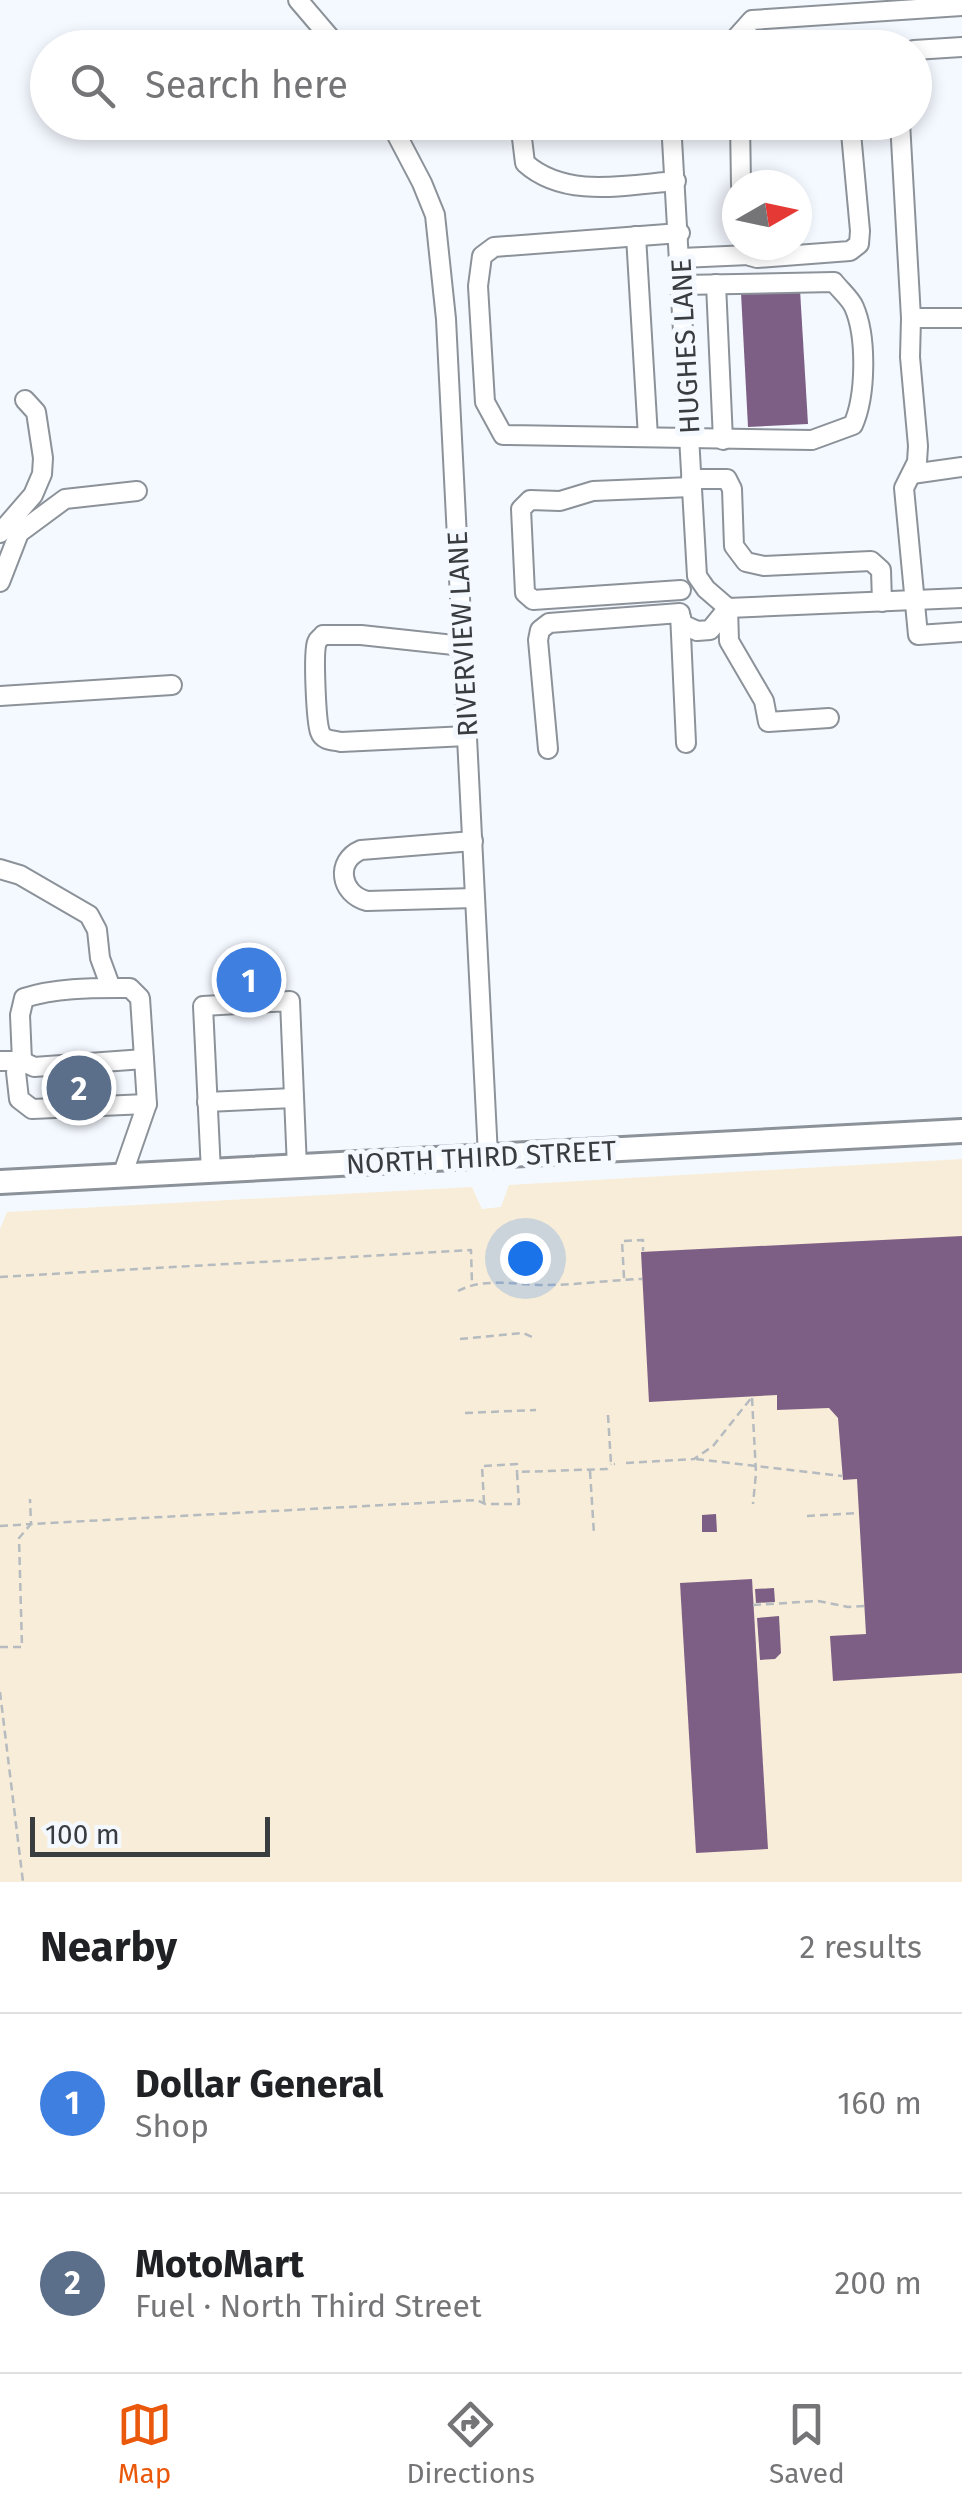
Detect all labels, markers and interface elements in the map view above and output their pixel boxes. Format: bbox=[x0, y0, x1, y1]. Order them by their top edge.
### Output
search box bbox=[30, 30, 932, 140]
icon: search bbox=[65, 58, 120, 113]
text: Search here bbox=[145, 62, 348, 108]
north arrow bbox=[722, 170, 812, 260]
street label: HUGHES LANE bbox=[664, 257, 707, 435]
street label: RIVERVIEW LANE bbox=[441, 530, 484, 738]
pin: 1 bbox=[216, 942, 282, 1018]
pin: 2 bbox=[46, 1050, 112, 1126]
street label: NORTH THIRD STREET bbox=[345, 1134, 617, 1181]
your location bbox=[500, 1233, 551, 1284]
scale bar bbox=[30, 1812, 270, 1856]
text: 100 m bbox=[45, 1818, 120, 1851]
text: Nearby bbox=[40, 1922, 177, 1972]
text: 2 results bbox=[799, 1928, 922, 1966]
text: Dollar General bbox=[135, 2061, 383, 2107]
text: 1 bbox=[65, 2084, 80, 2122]
text: 160 m bbox=[837, 2084, 922, 2122]
text: Shop bbox=[135, 2107, 209, 2145]
text: MotoMart bbox=[135, 2241, 304, 2287]
text: 2 bbox=[64, 2264, 81, 2302]
text: 200 m bbox=[835, 2264, 922, 2302]
text: Fuel · North Third Street bbox=[135, 2287, 481, 2325]
tab: Map bbox=[117, 2397, 172, 2490]
tab: Directions bbox=[406, 2397, 535, 2490]
tab: Saved bbox=[769, 2397, 845, 2490]

